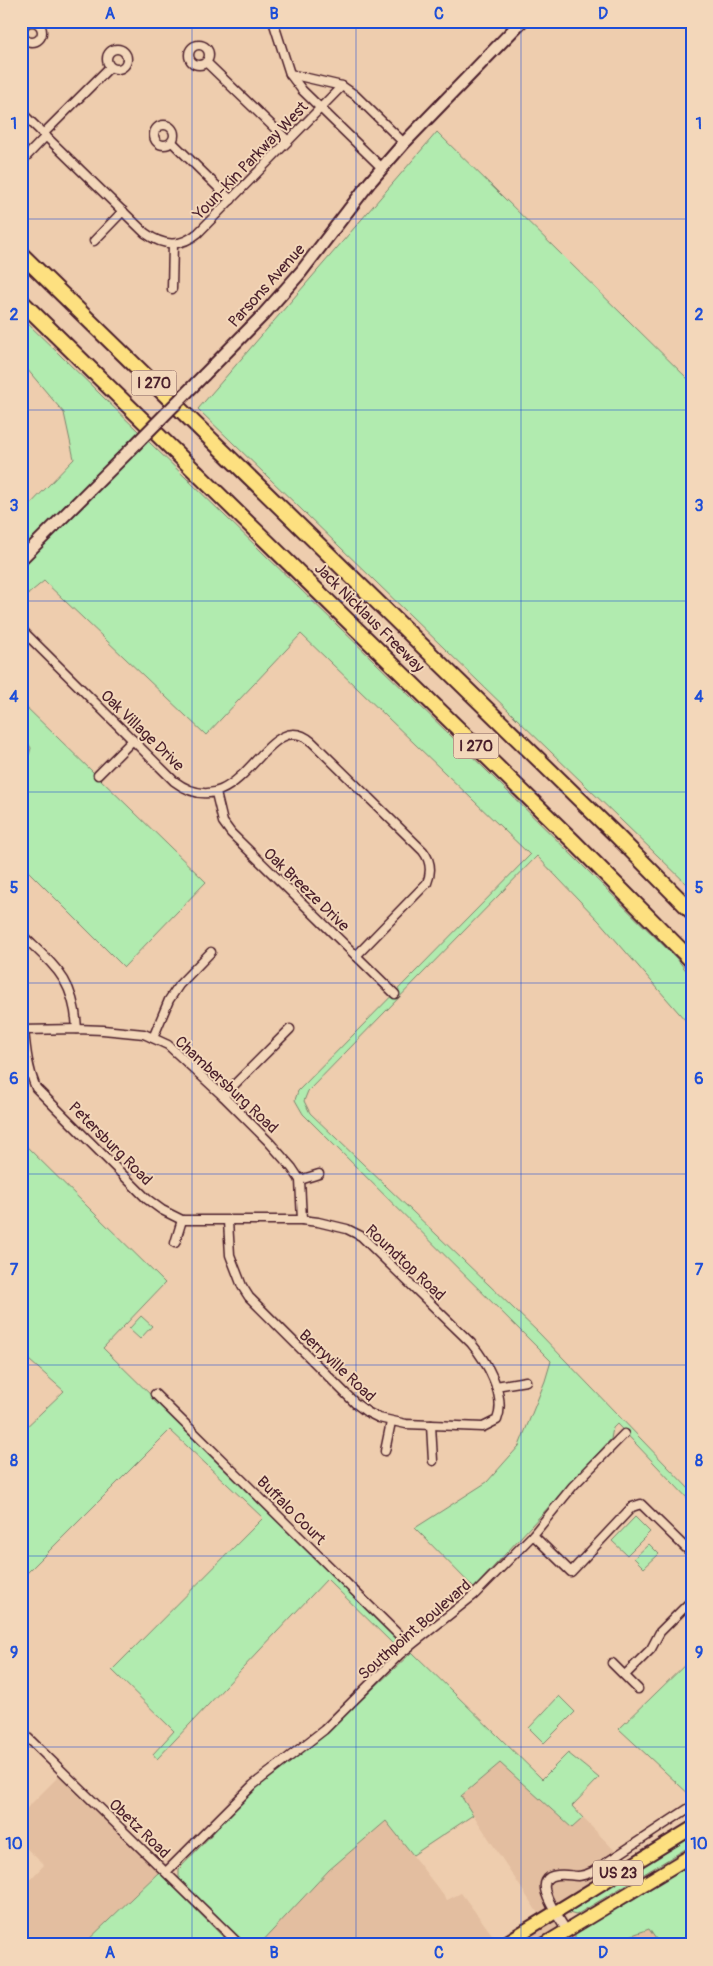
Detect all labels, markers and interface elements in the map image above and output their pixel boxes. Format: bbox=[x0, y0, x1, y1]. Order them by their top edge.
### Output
text: A bbox=[105, 4, 116, 24]
text: B bbox=[269, 4, 279, 24]
text: C bbox=[434, 4, 444, 24]
text: D bbox=[598, 4, 608, 24]
street label: Youn-Kin Parkway West bbox=[188, 97, 313, 225]
text: 1 bbox=[11, 114, 17, 134]
text: 1 bbox=[696, 114, 702, 134]
street label: Parsons Avenue bbox=[224, 240, 310, 332]
text: 2 bbox=[10, 305, 19, 325]
text: 2 bbox=[695, 305, 704, 325]
road number: I 270 bbox=[132, 370, 176, 396]
text: 3 bbox=[10, 496, 19, 516]
text: 3 bbox=[695, 496, 704, 516]
street label: Jack Nicklaus Freeway bbox=[310, 559, 429, 677]
street label: Oak Village Drive bbox=[96, 686, 188, 776]
text: 4 bbox=[9, 687, 19, 707]
text: 4 bbox=[694, 687, 704, 707]
road number: I 270 bbox=[454, 734, 498, 758]
street label: Oak Breeze Drive bbox=[259, 844, 354, 936]
text: 5 bbox=[10, 878, 19, 898]
text: 5 bbox=[695, 878, 704, 898]
street label: Chambersburg Road bbox=[171, 1032, 282, 1138]
text: 6 bbox=[9, 1069, 19, 1089]
text: 6 bbox=[694, 1069, 704, 1089]
street label: Petersburg Road bbox=[64, 1098, 156, 1190]
street label: Roundtop Road bbox=[361, 1221, 449, 1305]
text: 7 bbox=[10, 1260, 19, 1280]
text: 7 bbox=[695, 1260, 704, 1280]
street label: Berryville Road bbox=[295, 1325, 380, 1406]
text: 8 bbox=[10, 1451, 18, 1471]
text: 8 bbox=[695, 1451, 703, 1471]
street label: Buffalo Court bbox=[253, 1472, 330, 1550]
street label: Southpoint Boulevard bbox=[354, 1575, 475, 1684]
text: 9 bbox=[10, 1643, 18, 1663]
text: 9 bbox=[695, 1643, 703, 1663]
street label: Obetz Road bbox=[105, 1795, 174, 1863]
text: 10 bbox=[5, 1834, 23, 1854]
text: 10 bbox=[690, 1834, 708, 1854]
road number: US 23 bbox=[593, 1860, 643, 1886]
text: A bbox=[105, 1943, 116, 1963]
text: B bbox=[269, 1943, 279, 1963]
text: C bbox=[434, 1943, 444, 1963]
text: D bbox=[598, 1943, 608, 1963]

